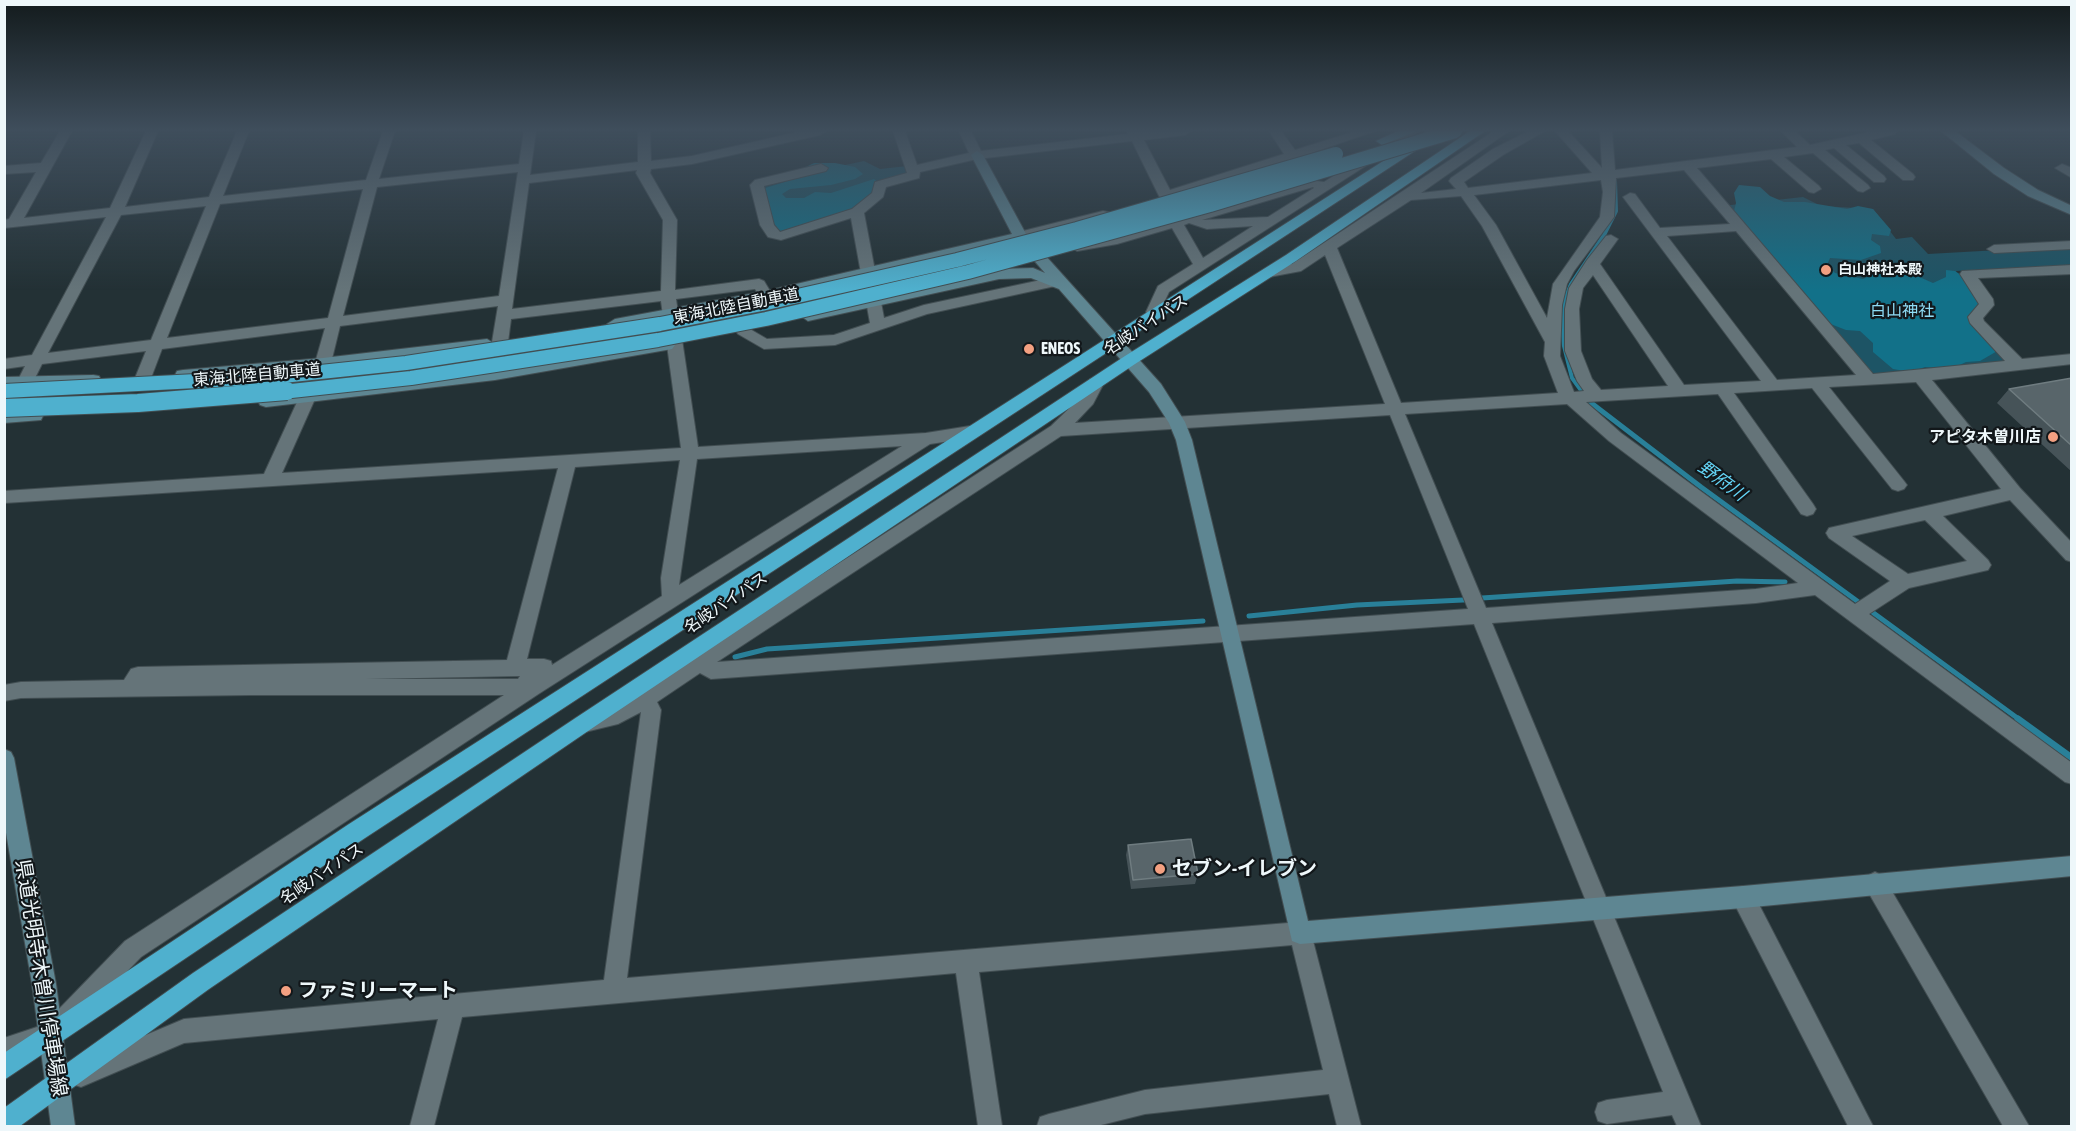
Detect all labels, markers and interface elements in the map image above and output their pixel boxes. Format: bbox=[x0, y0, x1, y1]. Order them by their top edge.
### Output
place label: 白山神社本殿 bbox=[1838, 262, 1922, 278]
marker: 白山神社本殿 bbox=[1819, 263, 1833, 277]
street label: 東海北陸自動車道 bbox=[671, 284, 801, 328]
street label: 名岐バイパス bbox=[1101, 291, 1191, 359]
park label: 白山神社 bbox=[1870, 301, 1934, 321]
place label: ENEOS bbox=[1041, 339, 1080, 359]
marker: ENEOS bbox=[1022, 342, 1036, 356]
street label: 東海北陸自動車道 bbox=[192, 360, 322, 390]
place label: アピタ木曽川店 bbox=[1929, 427, 2041, 447]
marker: アピタ木曽川店 bbox=[2046, 430, 2060, 444]
water label: 野府川 bbox=[1694, 456, 1750, 506]
street label: 名岐バイパス bbox=[681, 568, 771, 638]
street label: 名岐バイパス bbox=[277, 839, 367, 909]
place label: セブン-イレブン bbox=[1172, 857, 1317, 881]
street label: 県道光明寺木曽川停車場線 bbox=[10, 858, 72, 1098]
marker: セブン-イレブン bbox=[1153, 862, 1167, 876]
place label: ファミリーマート bbox=[298, 979, 458, 1003]
marker: ファミリーマート bbox=[279, 984, 293, 998]

